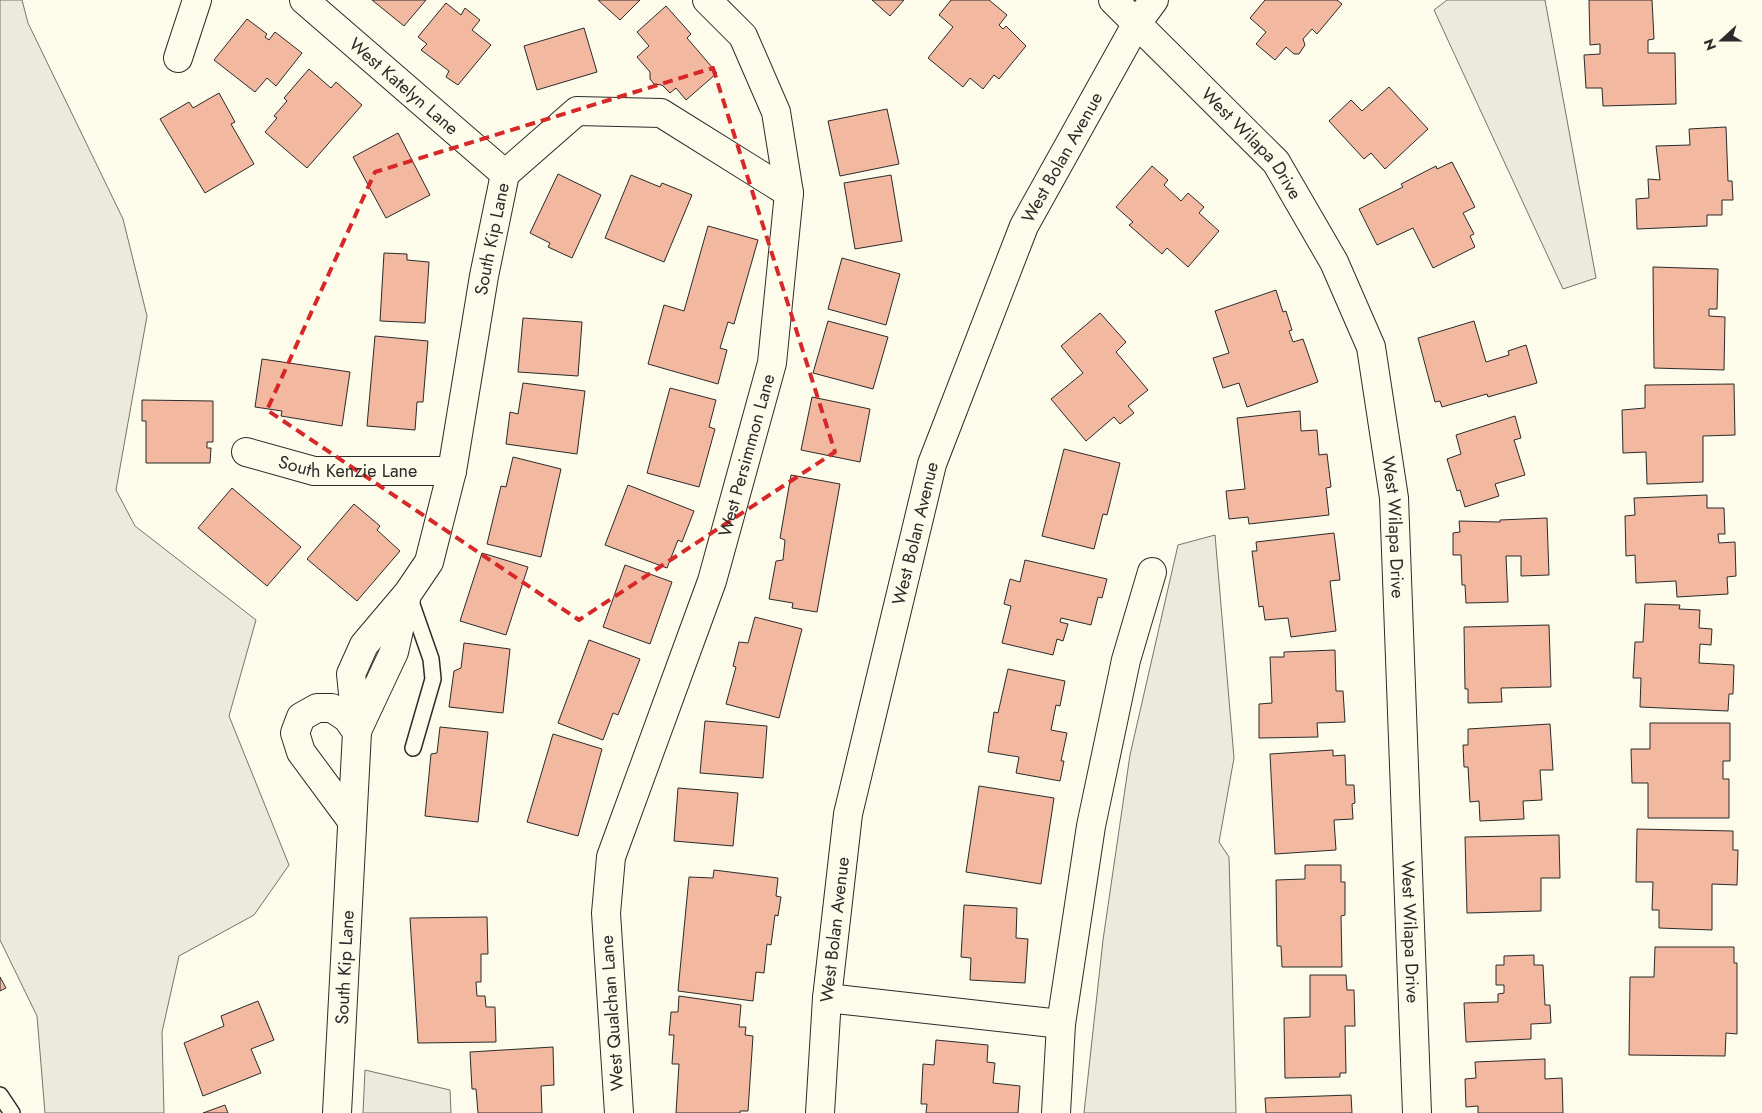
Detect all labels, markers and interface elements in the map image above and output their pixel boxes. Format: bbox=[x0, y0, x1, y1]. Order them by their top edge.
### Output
north arrow bbox=[1697, 15, 1747, 65]
street label: West Katelyn Lane bbox=[343, 32, 464, 141]
text: N bbox=[1699, 36, 1721, 53]
street label: West Wilapa Drive bbox=[1195, 82, 1308, 204]
street label: West Bolan Avenue bbox=[1015, 87, 1109, 228]
street label: South Kip Lane bbox=[468, 180, 516, 297]
street label: West Persimmon Lane bbox=[712, 371, 781, 540]
street label: South Kenzie Lane bbox=[275, 449, 417, 484]
street label: West Wilapa Drive bbox=[1375, 454, 1411, 599]
street label: West Bolan Avenue bbox=[886, 459, 945, 608]
street label: West Bolan Avenue bbox=[814, 855, 856, 1004]
street label: West Wilapa Drive bbox=[1395, 860, 1426, 1003]
street label: South Kip Lane bbox=[329, 909, 361, 1025]
street label: West Qualchan Lane bbox=[594, 934, 630, 1092]

